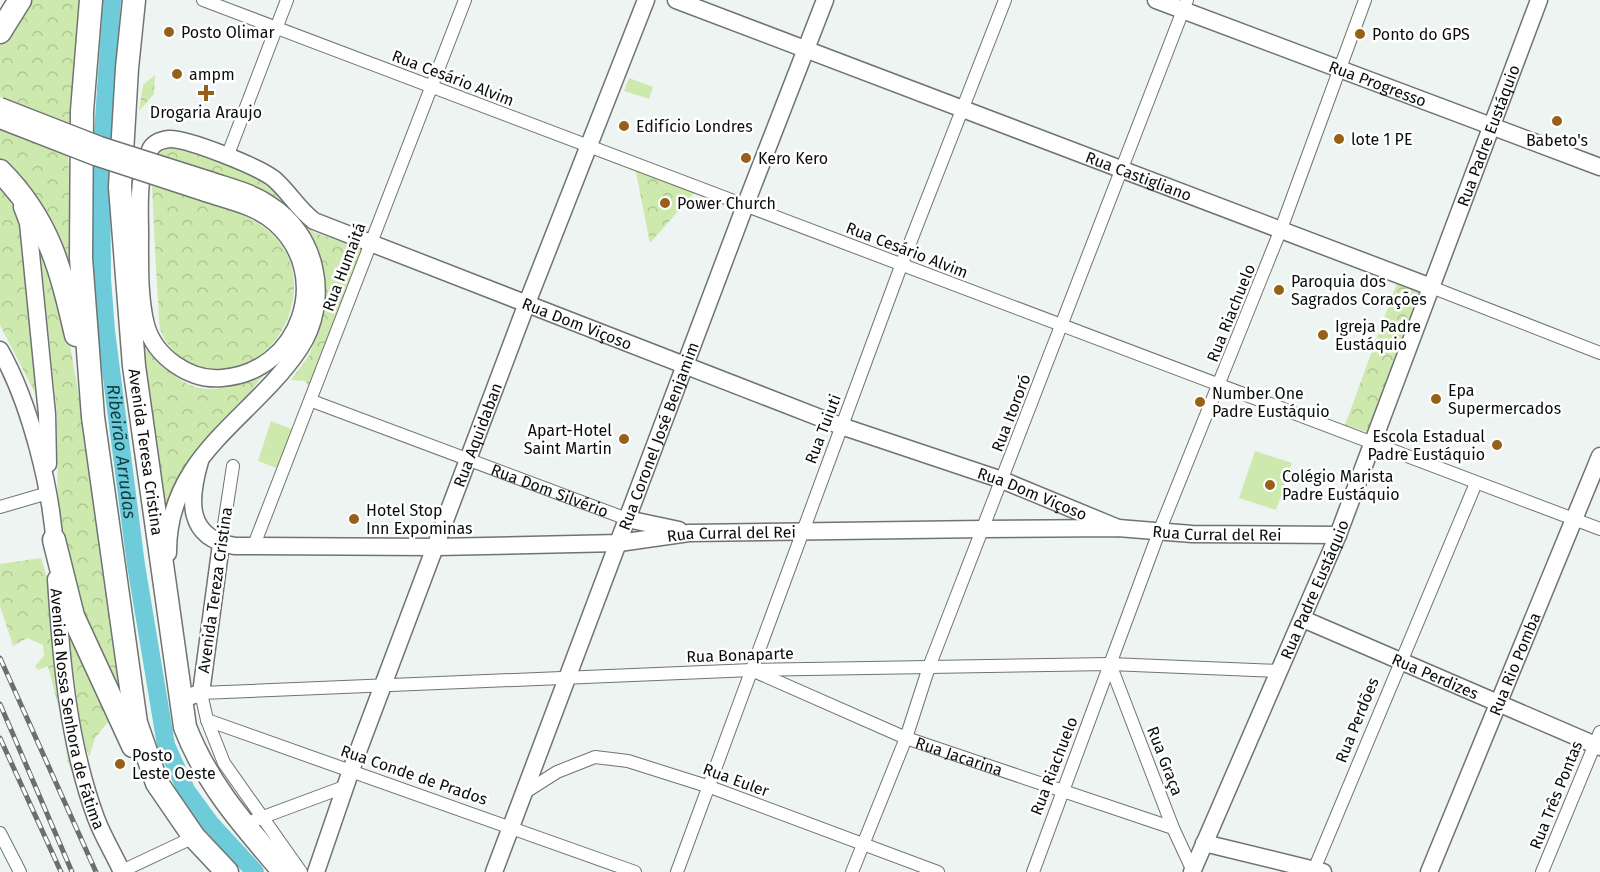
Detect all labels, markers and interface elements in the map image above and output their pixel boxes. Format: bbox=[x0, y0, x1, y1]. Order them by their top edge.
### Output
place label: Posto Olimar bbox=[181, 23, 275, 42]
marker: Posto Olimar bbox=[162, 25, 176, 39]
place label: Ponto do GPS bbox=[1372, 25, 1470, 44]
marker: Ponto do GPS bbox=[1353, 27, 1367, 41]
street label: Rua Cesário Alvim bbox=[389, 46, 517, 110]
street label: Rua Progresso bbox=[1326, 56, 1429, 110]
street label: Rua Padre Eustáquio bbox=[1453, 62, 1523, 209]
place label: ampm bbox=[189, 65, 235, 84]
marker: ampm bbox=[170, 67, 184, 81]
marker: Drogaria Araujo bbox=[199, 86, 213, 100]
place label: Drogaria Araujo bbox=[150, 103, 262, 122]
marker: Babeto's bbox=[1550, 114, 1564, 128]
place label: Edifício Londres bbox=[636, 117, 753, 136]
marker: Edifício Londres bbox=[617, 119, 631, 133]
place label: lote 1 PE bbox=[1351, 130, 1412, 149]
place label: Babeto's bbox=[1526, 131, 1588, 150]
marker: lote 1 PE bbox=[1332, 132, 1346, 146]
street label: Rua Castigliano bbox=[1083, 147, 1194, 205]
place label: Kero Kero bbox=[758, 149, 828, 168]
marker: Kero Kero bbox=[739, 151, 753, 165]
place label: Power Church bbox=[677, 194, 776, 213]
marker: Power Church bbox=[658, 196, 672, 210]
street label: Rua Cesário Alvim bbox=[843, 218, 971, 282]
street label: Rua Humaitá bbox=[318, 220, 370, 314]
street label: Rua Riachuelo bbox=[1203, 261, 1259, 365]
place label: Paroquia dos Sagrados Corações bbox=[1291, 272, 1427, 310]
marker: Paroquia dos Sagrados Corações bbox=[1272, 283, 1286, 297]
street label: Rua Dom Viçoso bbox=[519, 293, 635, 353]
place label: Igreja Padre Eustáquio bbox=[1335, 317, 1421, 354]
marker: Igreja Padre Eustáquio bbox=[1316, 328, 1330, 342]
street label: Rua Coronel José Benjamim bbox=[614, 339, 702, 533]
street label: Avenida Teresa Cristina bbox=[125, 367, 167, 537]
street label: Rua Itororó bbox=[988, 371, 1034, 455]
street label: Rua Aquidaban bbox=[449, 380, 506, 490]
place label: Epa Supermercados bbox=[1448, 381, 1561, 418]
water label: Ribeirão Arrudas bbox=[102, 383, 141, 520]
place label: Number One Padre Eustáquio bbox=[1212, 384, 1330, 421]
street label: Rua Tuiuti bbox=[801, 392, 845, 466]
marker: Epa Supermercados bbox=[1429, 392, 1443, 406]
marker: Number One Padre Eustáquio bbox=[1193, 395, 1207, 409]
place label: Apart-Hotel Saint Martin bbox=[524, 421, 612, 458]
place label: Escola Estadual Padre Eustáquio bbox=[1367, 427, 1485, 464]
marker: Apart-Hotel Saint Martin bbox=[617, 432, 631, 446]
marker: Escola Estadual Padre Eustáquio bbox=[1490, 438, 1504, 452]
street label: Rua Dom Silvério bbox=[488, 459, 611, 521]
street label: Rua Dom Viçoso bbox=[975, 463, 1090, 524]
place label: Colégio Marista Padre Eustáquio bbox=[1282, 467, 1400, 504]
marker: Colégio Marista Padre Eustáquio bbox=[1263, 478, 1277, 492]
place label: Hotel Stop Inn Expominas bbox=[366, 501, 473, 538]
street label: Avenida Tereza Cristina bbox=[194, 506, 236, 674]
marker: Hotel Stop Inn Expominas bbox=[347, 512, 361, 526]
street label: Rua Padre Eustáquio bbox=[1276, 517, 1352, 662]
street label: Rua Curral del Rei bbox=[1152, 521, 1282, 544]
street label: Rua Curral del Rei bbox=[665, 522, 796, 546]
street label: Avenida Nossa Senhora de Fátima bbox=[47, 588, 109, 832]
street label: Rua Rio Pomba bbox=[1485, 610, 1544, 718]
street label: Rua Bonaparte bbox=[686, 644, 794, 666]
street label: Rua Perdizes bbox=[1389, 649, 1481, 703]
street label: Rua Perdões bbox=[1331, 675, 1383, 765]
street label: Rua Riachuelo bbox=[1027, 714, 1081, 818]
street label: Rua Graça bbox=[1142, 724, 1187, 799]
street label: Rua Jacarina bbox=[913, 732, 1005, 779]
street label: Rua Três Pontas bbox=[1526, 738, 1586, 852]
street label: Rua Conde de Prados bbox=[338, 741, 490, 809]
place label: Posto Leste Oeste bbox=[132, 746, 216, 783]
marker: Posto Leste Oeste bbox=[113, 757, 127, 771]
street label: Rua Euler bbox=[700, 759, 772, 801]

